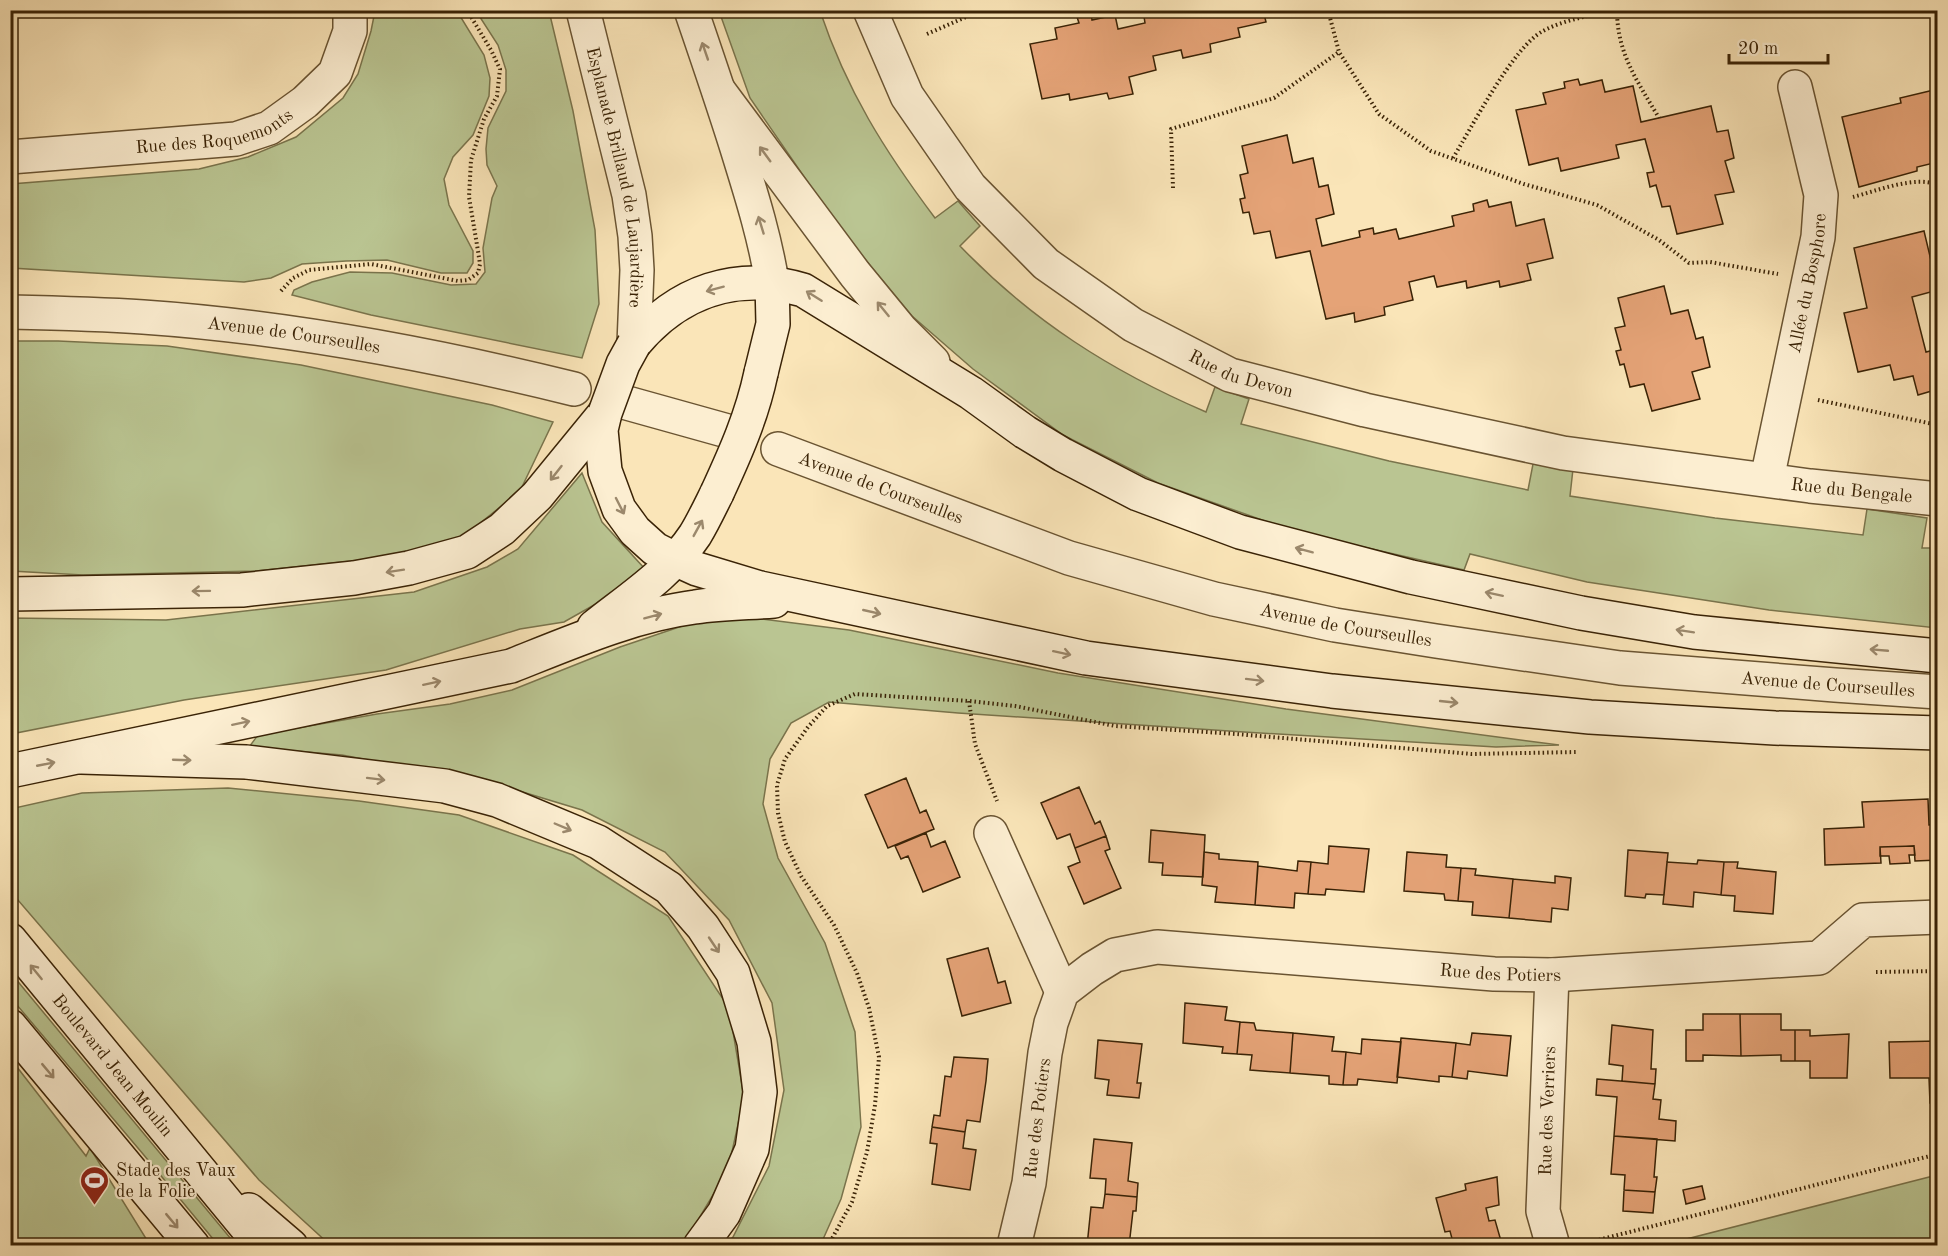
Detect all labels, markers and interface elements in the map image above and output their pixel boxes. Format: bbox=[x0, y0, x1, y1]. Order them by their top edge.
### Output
scale bar bbox=[1729, 27, 1828, 65]
text: 20 m bbox=[1738, 40, 1778, 58]
one-way arrow bbox=[698, 42, 709, 61]
street label: Esplanade Brillaud de Laujardière bbox=[582, 45, 645, 308]
street label: Rue des Roquemonts bbox=[135, 106, 297, 157]
one-way arrow bbox=[759, 147, 771, 163]
street label: Allée du Bosphore bbox=[1786, 213, 1830, 355]
one-way arrow bbox=[755, 216, 766, 235]
one-way arrow bbox=[706, 284, 725, 296]
one-way arrow bbox=[805, 290, 822, 303]
one-way arrow bbox=[877, 301, 890, 317]
street label: Avenue de Courseulles bbox=[206, 315, 382, 357]
street label: Rue du Devon bbox=[1186, 347, 1295, 401]
street label: Avenue de Courseulles bbox=[796, 449, 966, 528]
one-way arrow bbox=[550, 464, 563, 480]
street label: Rue du Bengale bbox=[1790, 476, 1913, 506]
one-way arrow bbox=[614, 497, 626, 515]
one-way arrow bbox=[692, 520, 704, 537]
one-way arrow bbox=[1295, 544, 1314, 555]
one-way arrow bbox=[385, 566, 405, 577]
one-way arrow bbox=[192, 585, 212, 597]
one-way arrow bbox=[1485, 588, 1504, 599]
street label: Avenue de Courseulles bbox=[1258, 601, 1433, 650]
one-way arrow bbox=[862, 606, 881, 618]
one-way arrow bbox=[644, 609, 663, 621]
one-way arrow bbox=[1676, 625, 1696, 636]
one-way arrow bbox=[1870, 644, 1890, 655]
one-way arrow bbox=[1052, 648, 1071, 659]
street label: Avenue de Courseulles bbox=[1740, 670, 1916, 700]
one-way arrow bbox=[1245, 675, 1265, 686]
one-way arrow bbox=[422, 677, 441, 688]
one-way arrow bbox=[1438, 697, 1458, 708]
one-way arrow bbox=[231, 717, 251, 728]
one-way arrow bbox=[171, 755, 191, 766]
one-way arrow bbox=[36, 758, 55, 769]
one-way arrow bbox=[365, 773, 385, 784]
one-way arrow bbox=[554, 822, 572, 833]
one-way arrow bbox=[708, 936, 721, 953]
street label: Rue des Potiers bbox=[1439, 962, 1562, 985]
one-way arrow bbox=[30, 964, 43, 980]
street label: Boulevard Jean Moulin bbox=[48, 991, 176, 1141]
street label: Rue des Verriers bbox=[1537, 1046, 1559, 1176]
street label: Rue des Potiers bbox=[1022, 1057, 1054, 1180]
one-way arrow bbox=[41, 1063, 54, 1079]
place label: Stade des Vaux de la Folie bbox=[116, 1162, 236, 1201]
sports icon: Stade des Vaux de la Folie bbox=[79, 1164, 111, 1206]
one-way arrow bbox=[166, 1213, 179, 1229]

